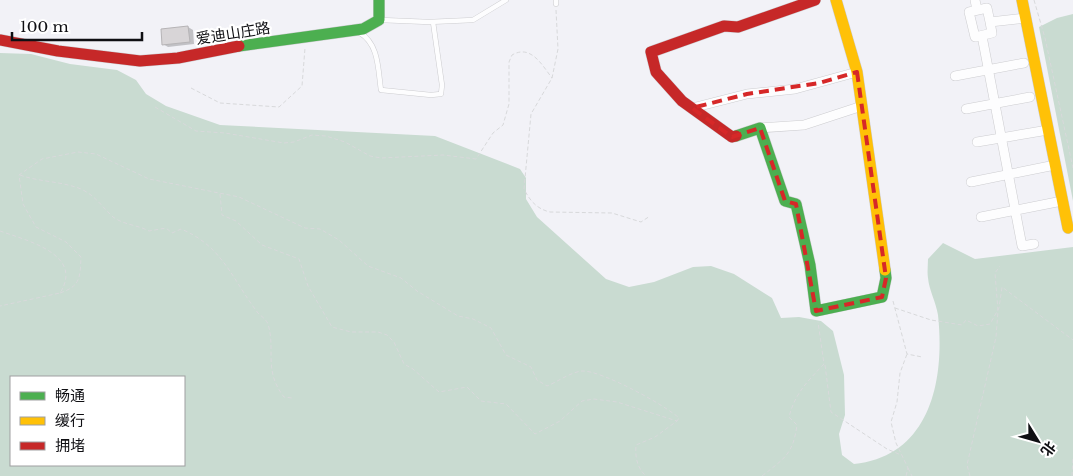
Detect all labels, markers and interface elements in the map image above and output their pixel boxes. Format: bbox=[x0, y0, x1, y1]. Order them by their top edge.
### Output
scale bar bbox=[12, 10, 142, 42]
text: 100 m bbox=[20, 17, 69, 36]
street label: 爱迪山庄路 bbox=[194, 18, 272, 48]
legend bbox=[10, 376, 185, 466]
text: 畅通 bbox=[55, 386, 85, 405]
text: 缓行 bbox=[55, 411, 85, 430]
north arrow bbox=[1013, 416, 1063, 466]
text: 拥堵 bbox=[55, 436, 85, 455]
text: 北 bbox=[1037, 438, 1060, 460]

